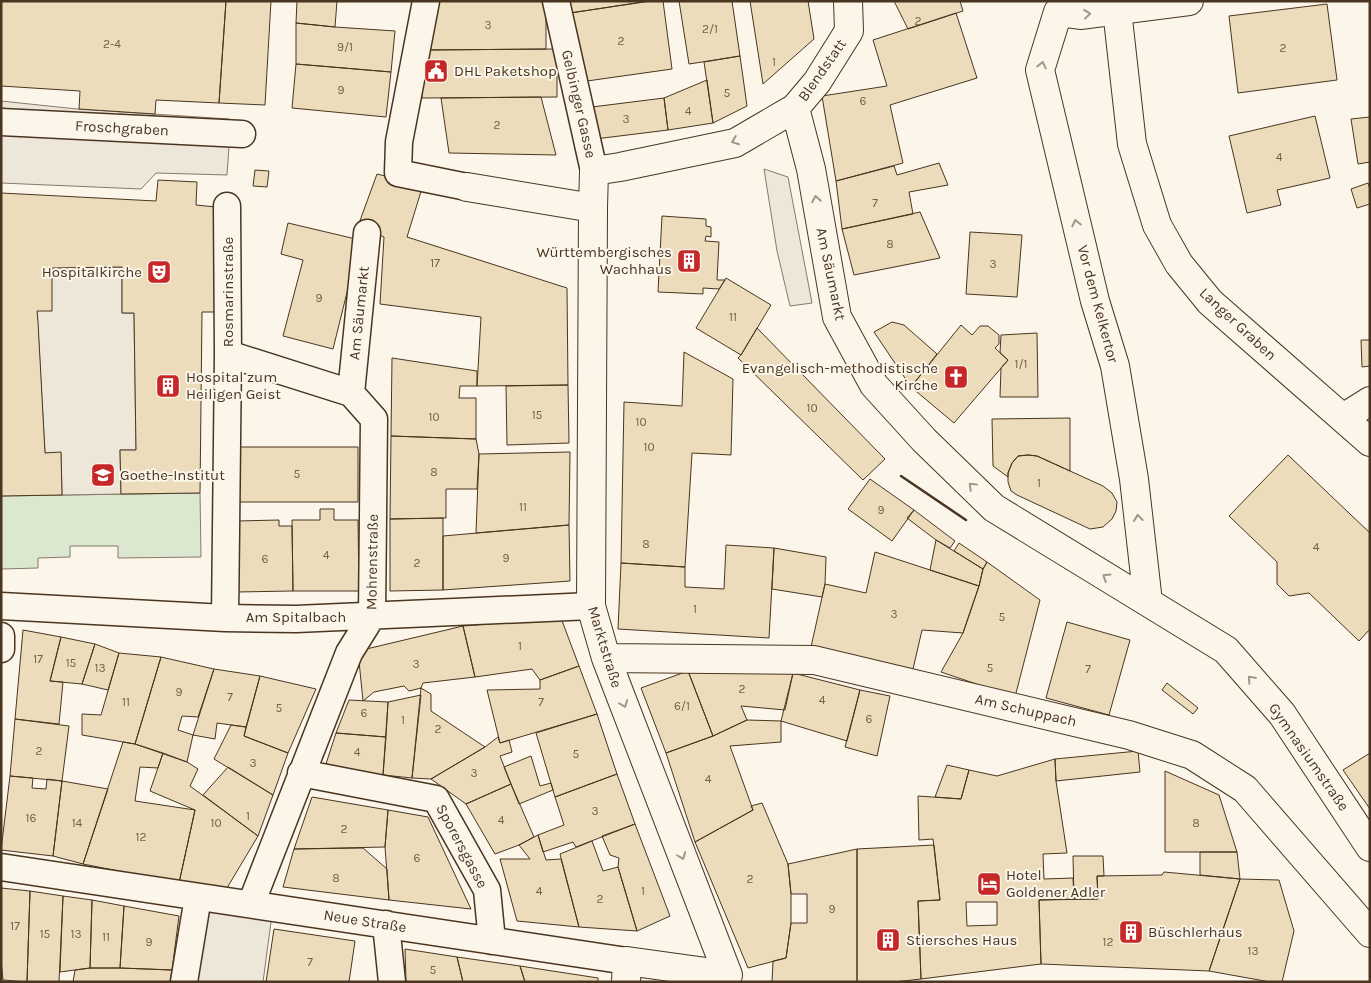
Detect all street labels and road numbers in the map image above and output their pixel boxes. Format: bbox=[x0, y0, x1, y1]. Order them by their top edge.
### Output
street label: Blendstatt bbox=[794, 35, 850, 105]
street label: Gelbinger Gasse bbox=[558, 48, 600, 160]
street label: Froschgraben bbox=[75, 117, 169, 139]
street label: Am Säumarkt bbox=[812, 226, 850, 322]
street label: Rosmarinstraße bbox=[219, 237, 237, 347]
street label: Vor dem Kelkertor bbox=[1074, 243, 1123, 365]
street label: Am Säumarkt bbox=[345, 265, 373, 361]
street label: Langer Graben bbox=[1196, 284, 1280, 364]
street label: Mohrenstraße bbox=[362, 514, 382, 610]
street label: Marktstraße bbox=[584, 604, 626, 690]
street label: Am Spitalbach bbox=[246, 608, 346, 626]
street label: Am Schuppach bbox=[973, 690, 1079, 730]
street label: Gymnasiumstraße bbox=[1265, 700, 1353, 814]
street label: Sporersgasse bbox=[432, 801, 492, 891]
street label: Neue Straße bbox=[322, 906, 408, 936]

